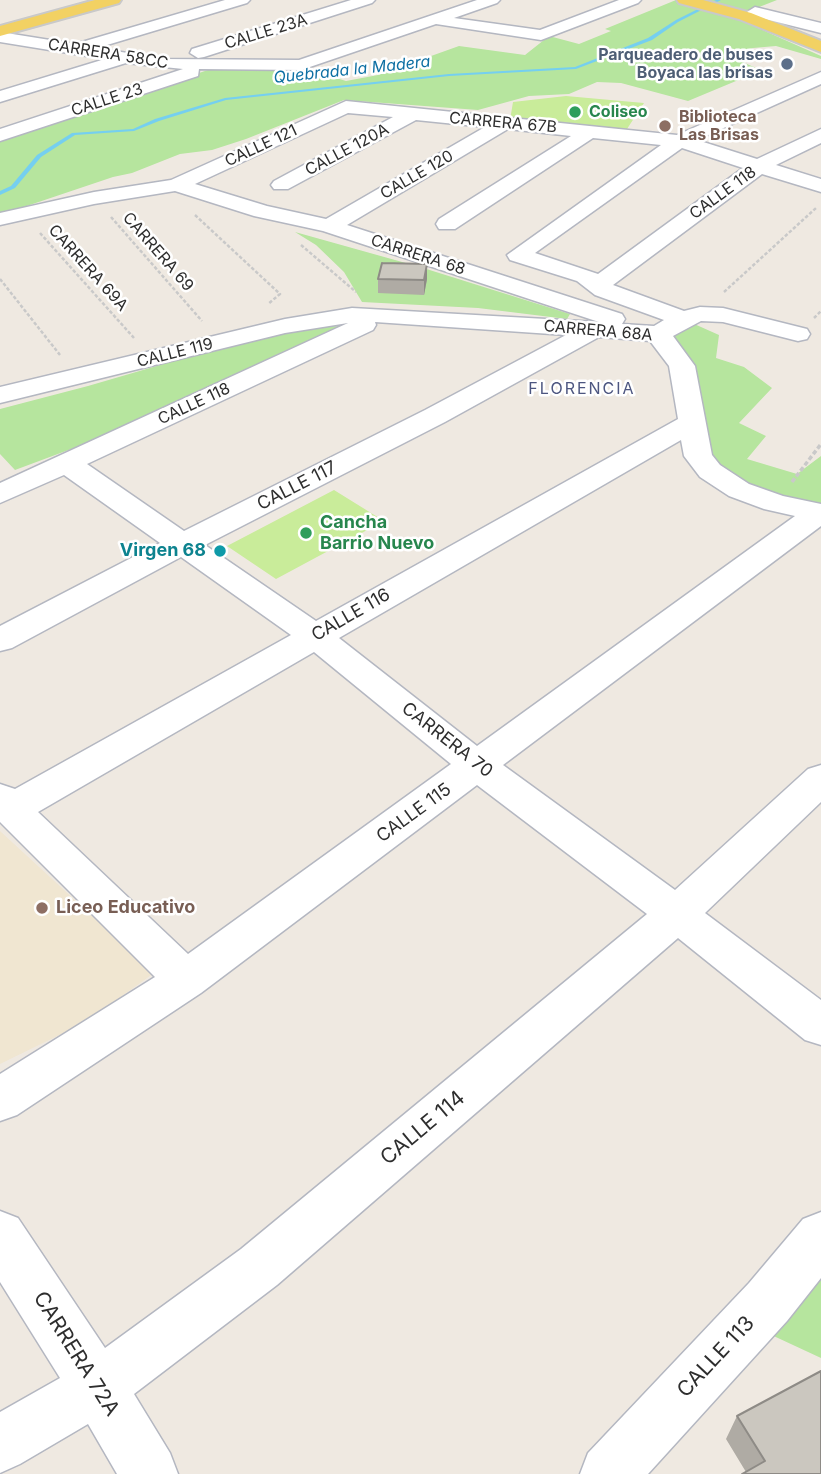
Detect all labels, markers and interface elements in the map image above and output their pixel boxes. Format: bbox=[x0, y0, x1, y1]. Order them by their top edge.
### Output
street label: CALLE 23A bbox=[222, 10, 310, 54]
street label: CARRERA 58CC bbox=[47, 35, 169, 73]
place label: Parqueadero de buses Boyaca las brisas bbox=[598, 45, 773, 83]
water label: Quebrada la Madera bbox=[273, 52, 431, 88]
marker: Parqueadero de buses Boyaca las brisas bbox=[779, 56, 795, 72]
street label: CALLE 23 bbox=[69, 79, 145, 121]
place label: Coliseo bbox=[589, 102, 648, 122]
marker: Coliseo bbox=[567, 104, 583, 120]
place label: Biblioteca Las Brisas bbox=[679, 107, 759, 145]
street label: CARRERA 67B bbox=[448, 109, 558, 137]
marker: Biblioteca Las Brisas bbox=[657, 118, 673, 134]
street label: CALLE 120A bbox=[302, 120, 392, 180]
street label: CALLE 121 bbox=[222, 121, 300, 171]
street label: CALLE 120 bbox=[377, 146, 457, 204]
street label: CALLE 118 bbox=[686, 162, 760, 224]
street label: CARRERA 69 bbox=[119, 209, 197, 295]
street label: CARRERA 69A bbox=[44, 221, 132, 315]
street label: CARRERA 68 bbox=[368, 231, 468, 279]
street label: CARRERA 68A bbox=[543, 317, 653, 345]
street label: CALLE 119 bbox=[135, 334, 215, 372]
street label: CALLE 118 bbox=[155, 379, 233, 429]
district label: FLORENCIA bbox=[529, 379, 635, 399]
street label: CALLE 117 bbox=[254, 457, 340, 515]
place label: Cancha Barrio Nuevo bbox=[320, 512, 434, 554]
marker: Cancha Barrio Nuevo bbox=[298, 525, 314, 541]
place label: Virgen 68 bbox=[120, 540, 206, 562]
marker: Virgen 68 bbox=[212, 543, 228, 559]
street label: CALLE 116 bbox=[308, 584, 394, 646]
street label: CARRERA 70 bbox=[397, 698, 497, 782]
street label: CALLE 115 bbox=[372, 779, 456, 847]
place label: Liceo Educativo bbox=[56, 897, 195, 919]
marker: Liceo Educativo bbox=[34, 900, 50, 916]
street label: CALLE 114 bbox=[376, 1085, 470, 1171]
street label: CARRERA 72A bbox=[28, 1287, 124, 1421]
street label: CALLE 113 bbox=[672, 1311, 760, 1403]

